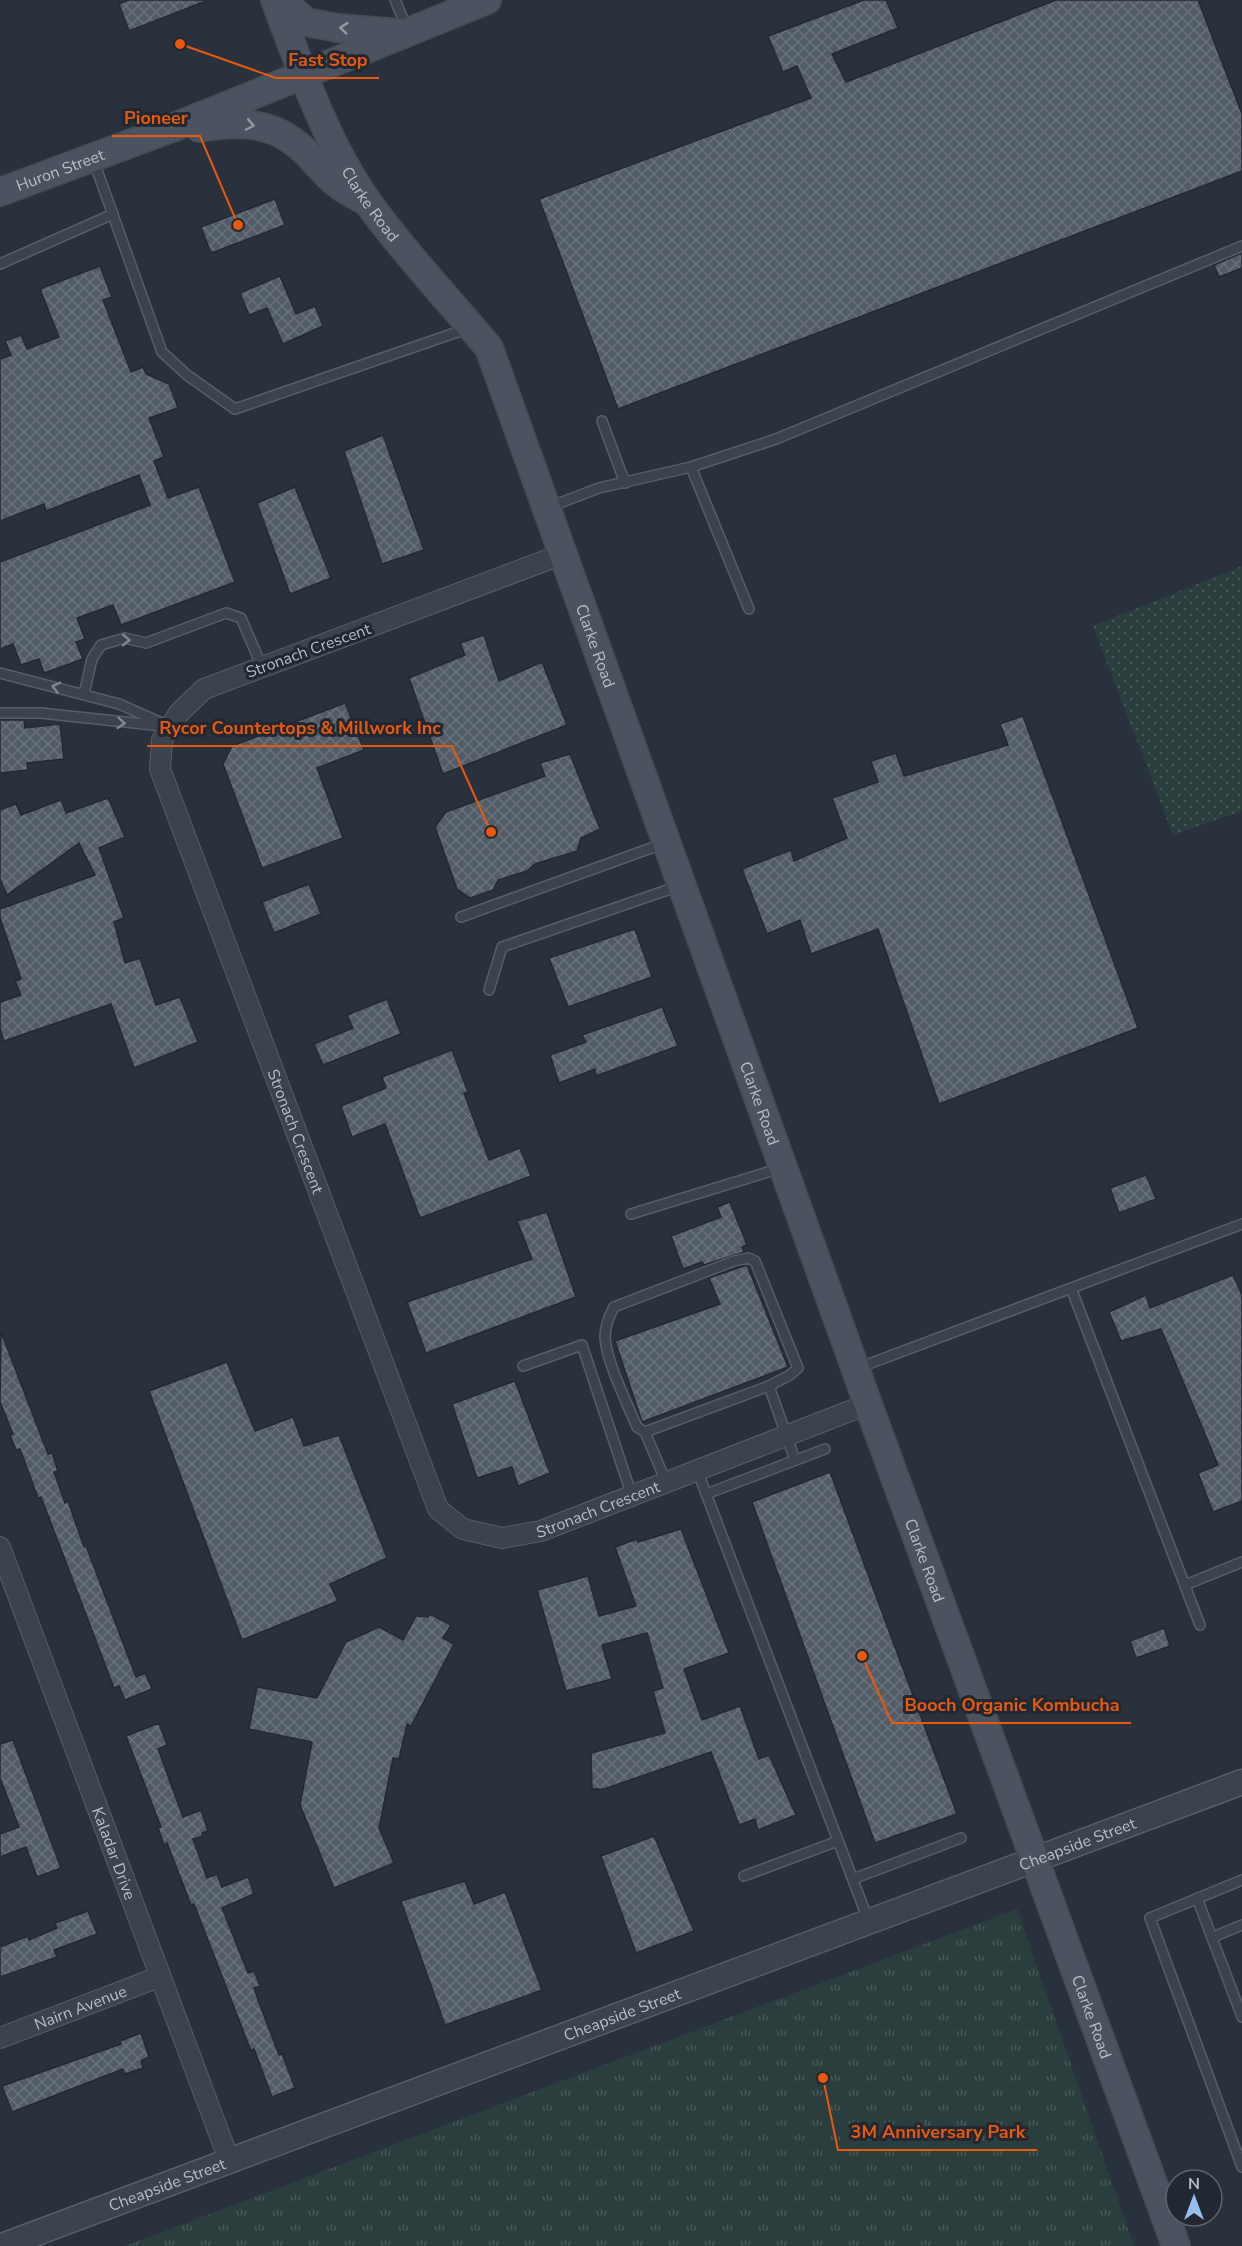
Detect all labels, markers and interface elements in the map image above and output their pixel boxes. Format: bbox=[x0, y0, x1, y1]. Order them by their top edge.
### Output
one-way arrow bbox=[340, 22, 349, 35]
callout: Fast Stop bbox=[276, 42, 379, 78]
text: Fast Stop bbox=[288, 48, 368, 72]
callout: Pioneer bbox=[112, 100, 200, 136]
text: Pioneer bbox=[124, 106, 188, 130]
one-way arrow bbox=[245, 118, 255, 131]
street label: Huron Street bbox=[13, 144, 108, 197]
street label: Clarke Road bbox=[336, 163, 404, 247]
street label: Clarke Road bbox=[570, 601, 620, 691]
street label: Stronach Crescent bbox=[243, 618, 374, 684]
one-way arrow bbox=[122, 634, 131, 646]
one-way arrow bbox=[51, 682, 62, 694]
callout: Rycor Countertops & Millwork Inc bbox=[147, 710, 452, 746]
one-way arrow bbox=[116, 716, 125, 729]
text: Rycor Countertops & Millwork Inc bbox=[159, 716, 441, 740]
street label: Clarke Road bbox=[734, 1059, 784, 1148]
street label: Stronach Crescent bbox=[262, 1066, 329, 1197]
street label: Stronach Crescent bbox=[534, 1476, 663, 1544]
street label: Clarke Road bbox=[899, 1516, 950, 1605]
callout: Booch Organic Kombucha bbox=[892, 1687, 1131, 1723]
text: Booch Organic Kombucha bbox=[904, 1693, 1120, 1717]
street label: Kaladar Drive bbox=[86, 1804, 141, 1903]
street label: Cheapside Street bbox=[1016, 1813, 1140, 1877]
street label: Clarke Road bbox=[1066, 1972, 1116, 2062]
street label: Nairn Avenue bbox=[31, 1980, 130, 2036]
street label: Cheapside Street bbox=[561, 1983, 684, 2047]
callout: 3M Anniversary Park bbox=[838, 2114, 1037, 2150]
text: 3M Anniversary Park bbox=[851, 2120, 1026, 2144]
street label: Cheapside Street bbox=[106, 2153, 229, 2217]
north arrow bbox=[1164, 2168, 1224, 2228]
text: N bbox=[1188, 2173, 1200, 2195]

